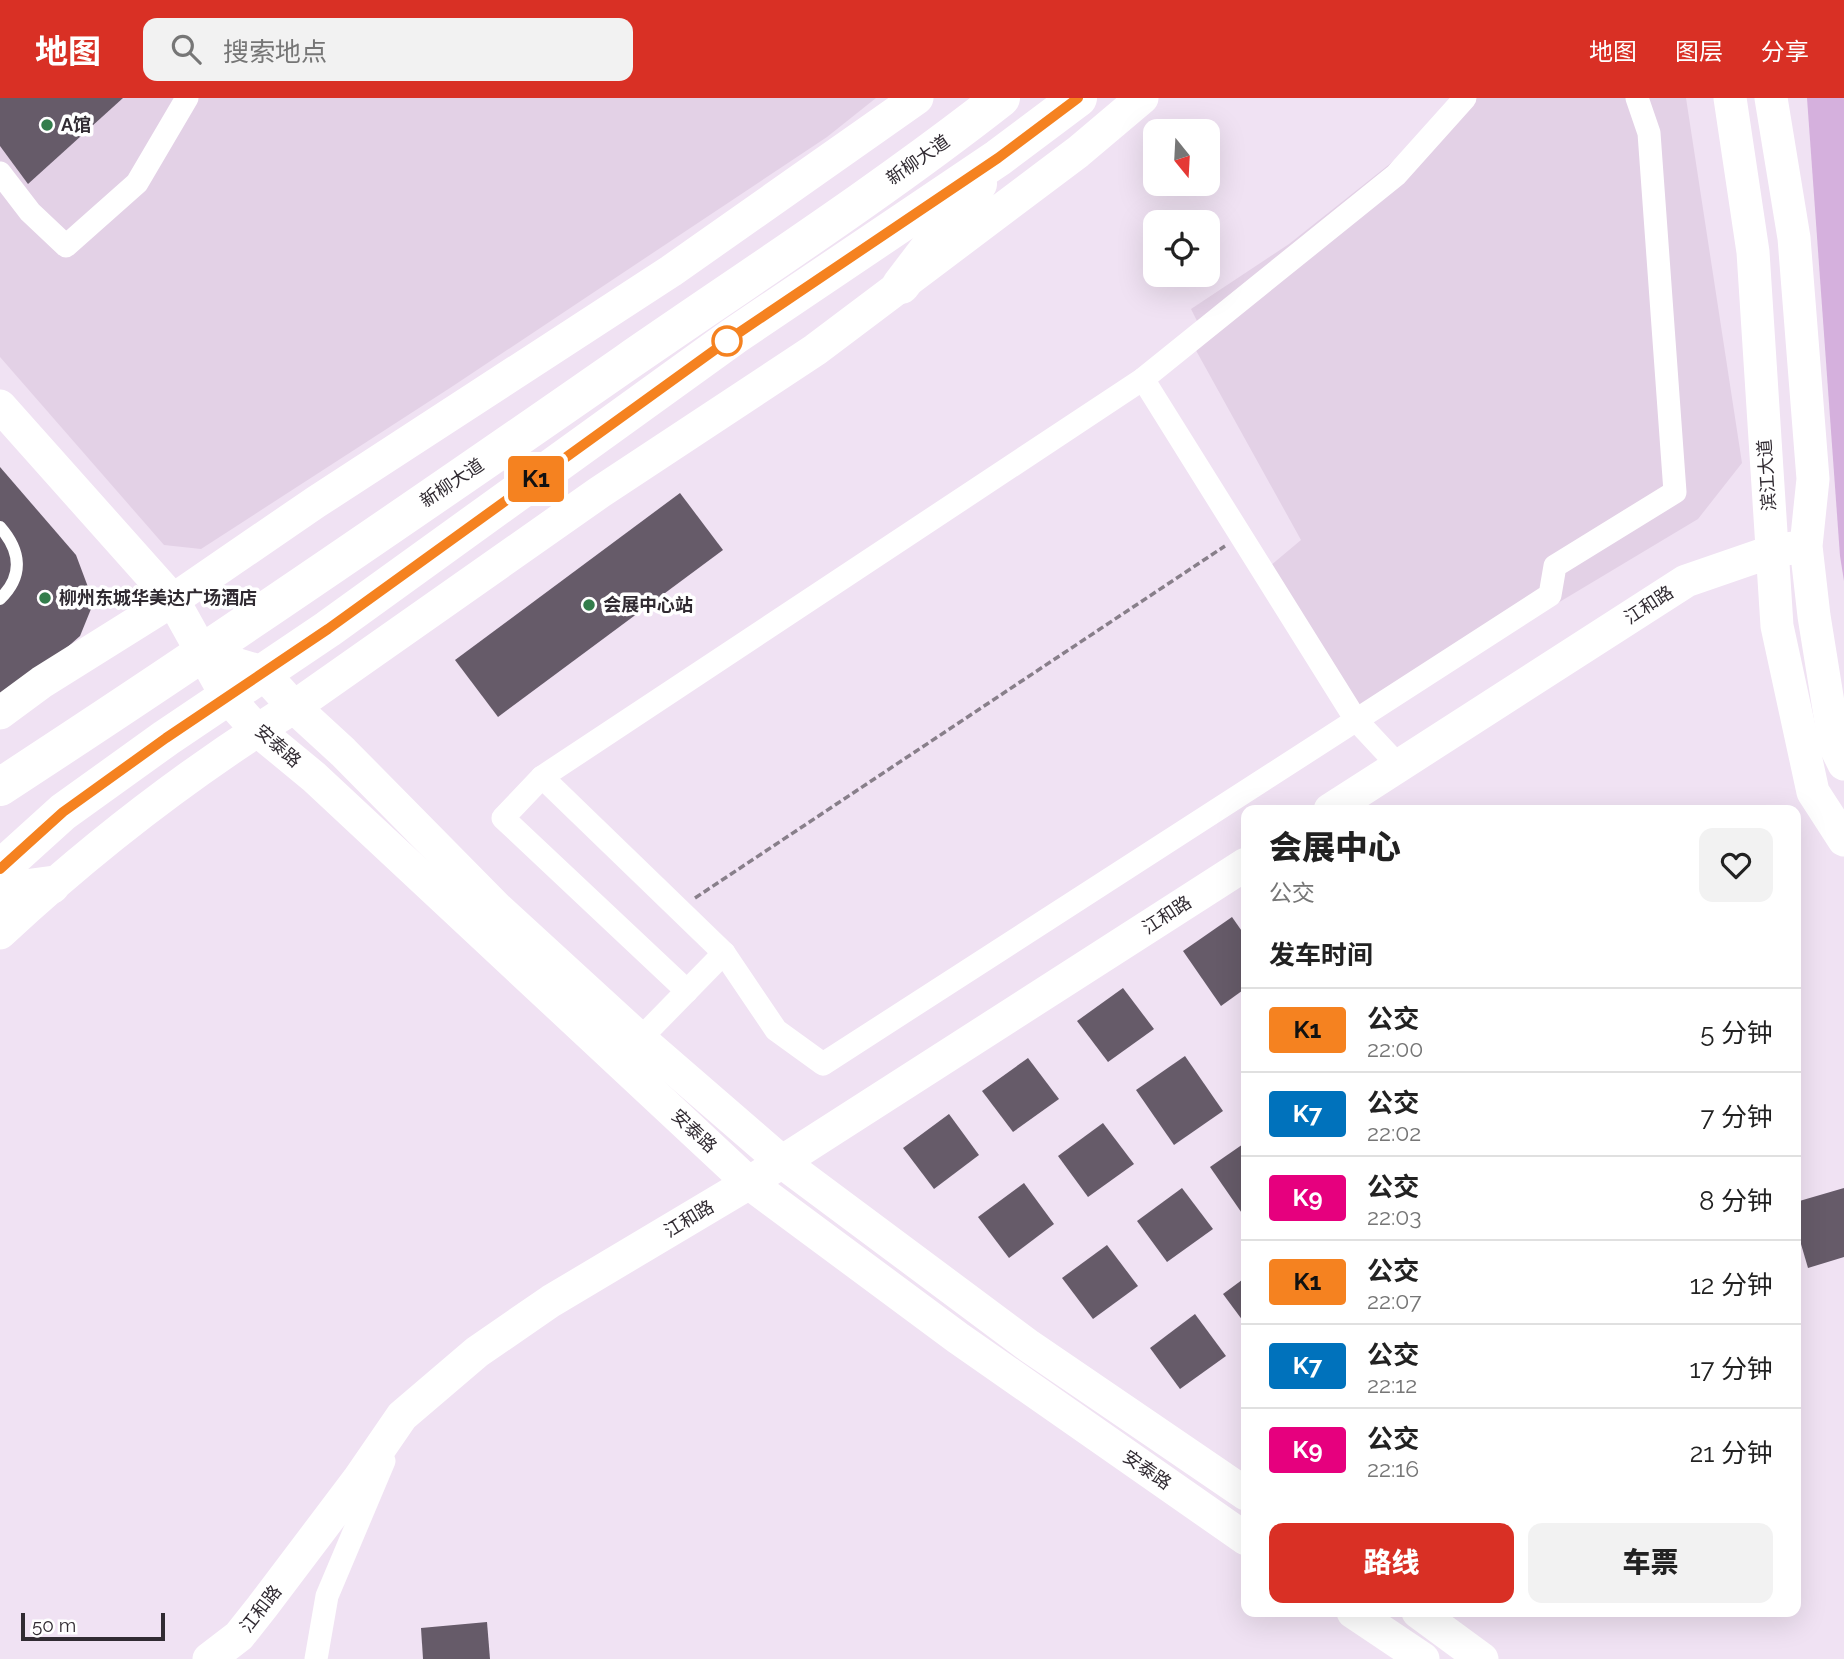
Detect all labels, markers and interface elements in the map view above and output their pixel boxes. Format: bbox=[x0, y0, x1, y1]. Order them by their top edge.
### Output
search box bbox=[143, 18, 633, 81]
icon: search bbox=[167, 30, 205, 68]
text: 地图 bbox=[35, 32, 101, 71]
text: 搜索地点 bbox=[223, 37, 327, 67]
text: 地图 bbox=[1589, 37, 1637, 66]
text: 图层 bbox=[1675, 37, 1723, 66]
text: 分享 bbox=[1761, 37, 1809, 66]
place label: A馆 bbox=[61, 114, 91, 135]
marker: A馆 bbox=[39, 117, 55, 133]
north arrow bbox=[1143, 119, 1220, 196]
map controls bbox=[1143, 119, 1220, 287]
street label: 新柳大道 bbox=[882, 130, 953, 189]
button: locate bbox=[1143, 210, 1220, 287]
unlabelled marker bbox=[712, 326, 742, 356]
street label: 滨江大道 bbox=[1754, 438, 1779, 512]
street label: 新柳大道 bbox=[416, 454, 487, 511]
line badge: K1 bbox=[504, 456, 568, 502]
text: K1 bbox=[522, 464, 550, 493]
street label: 江和路 bbox=[1620, 581, 1677, 628]
place label: 柳州东城华美达广场酒店 bbox=[59, 587, 257, 608]
marker: 柳州东城华美达广场酒店 bbox=[37, 590, 53, 606]
place label: 会展中心站 bbox=[603, 594, 693, 615]
marker: 会展中心站 bbox=[581, 597, 597, 613]
street label: 安泰路 bbox=[251, 720, 306, 771]
text: 会展中心 bbox=[1269, 828, 1401, 867]
button: heart bbox=[1699, 828, 1773, 902]
text: 公交 bbox=[1269, 879, 1315, 906]
street label: 江和路 bbox=[1138, 891, 1195, 938]
text: 发车时间 bbox=[1269, 940, 1373, 970]
text: 公交 bbox=[1367, 1004, 1419, 1034]
text: K1 bbox=[1294, 1015, 1321, 1044]
text: 5 分钟 bbox=[1700, 1018, 1773, 1048]
text: 22:00 bbox=[1367, 1035, 1423, 1062]
text: 公交 bbox=[1367, 1088, 1419, 1118]
text: K7 bbox=[1293, 1099, 1322, 1128]
text: 7 分钟 bbox=[1700, 1102, 1773, 1132]
street label: 安泰路 bbox=[667, 1105, 721, 1157]
text: 22:02 bbox=[1367, 1119, 1421, 1146]
text: 公交 bbox=[1367, 1172, 1419, 1202]
text: K9 bbox=[1292, 1183, 1323, 1212]
text: 8 分钟 bbox=[1699, 1186, 1773, 1216]
street label: 江和路 bbox=[660, 1196, 717, 1241]
text: 22:03 bbox=[1367, 1203, 1422, 1230]
text: 公交 bbox=[1367, 1256, 1419, 1286]
text: K1 bbox=[1294, 1267, 1321, 1296]
text: 12 分钟 bbox=[1690, 1270, 1773, 1300]
text: 22:07 bbox=[1367, 1287, 1422, 1314]
text: 公交 bbox=[1367, 1340, 1419, 1370]
text: K7 bbox=[1293, 1351, 1322, 1380]
text: 17 分钟 bbox=[1689, 1354, 1773, 1384]
text: 22:12 bbox=[1367, 1371, 1417, 1398]
text: 公交 bbox=[1367, 1424, 1419, 1454]
text: K9 bbox=[1292, 1435, 1323, 1464]
text: 21 分钟 bbox=[1690, 1438, 1773, 1468]
street label: 安泰路 bbox=[1119, 1446, 1175, 1494]
text: 22:16 bbox=[1367, 1455, 1419, 1482]
button: 路线 bbox=[1269, 1523, 1514, 1603]
button: 车票 bbox=[1528, 1523, 1773, 1603]
street label: 江和路 bbox=[236, 1581, 286, 1636]
scale bar bbox=[21, 1610, 164, 1642]
text: 50 m bbox=[32, 1614, 76, 1636]

